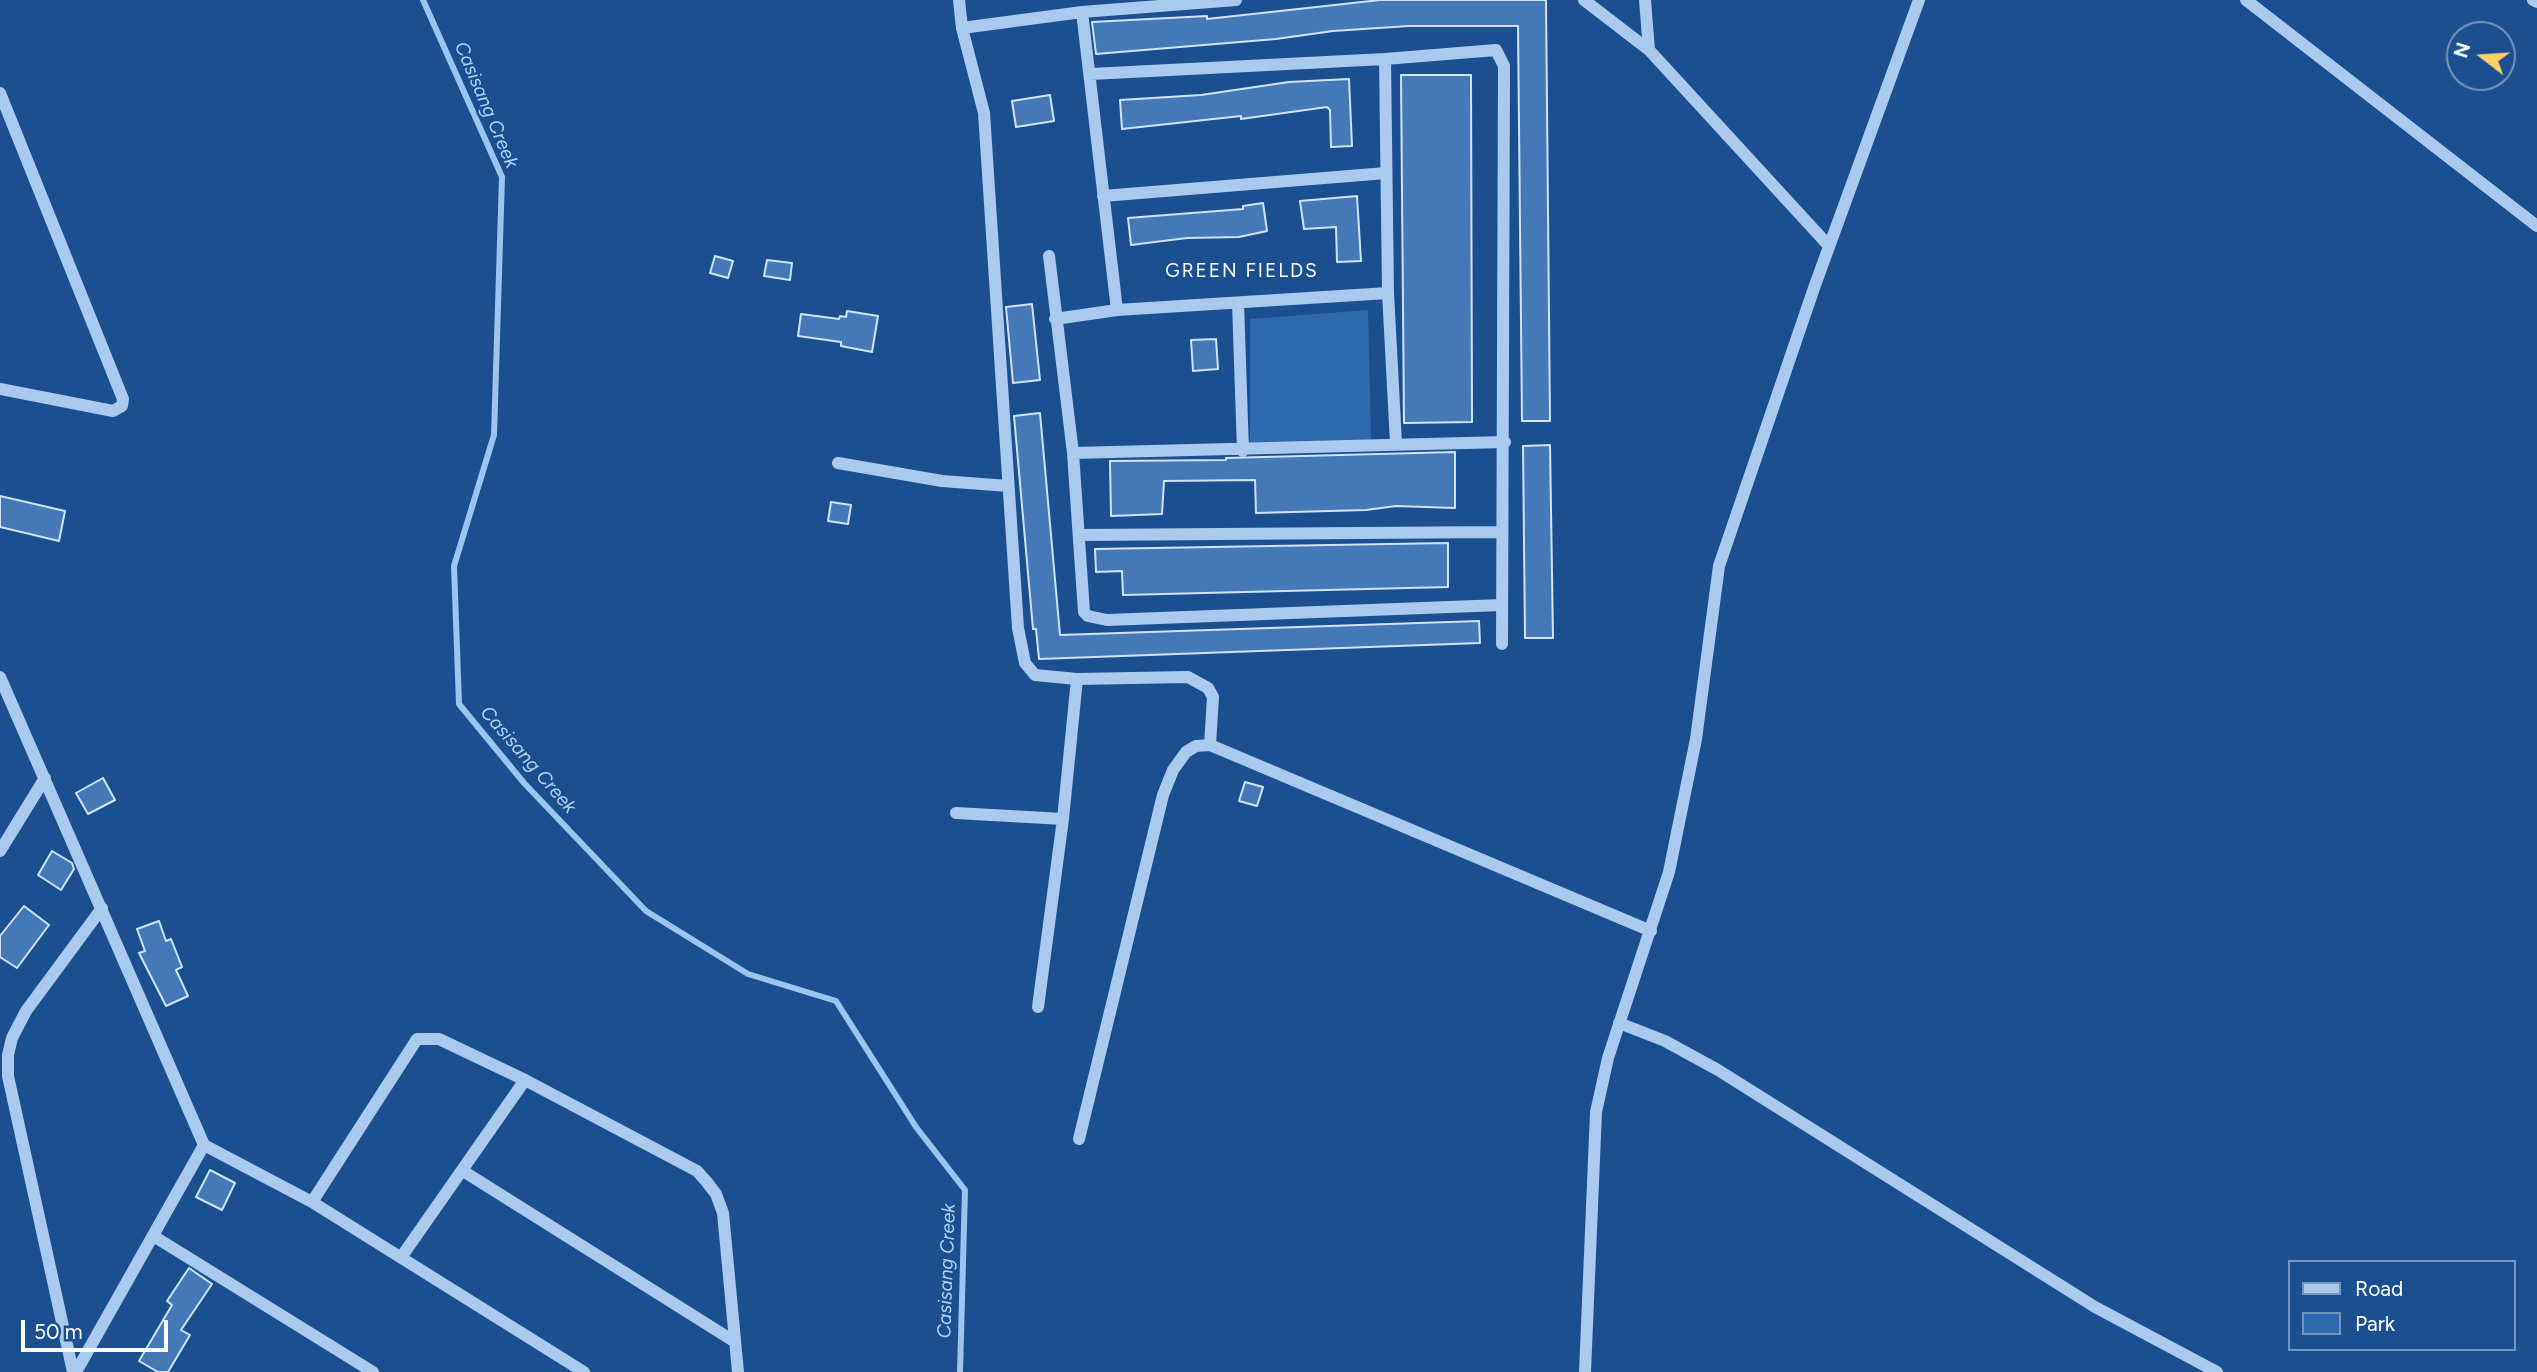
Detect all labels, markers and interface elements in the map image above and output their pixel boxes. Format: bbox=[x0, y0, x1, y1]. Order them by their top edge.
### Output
north arrow bbox=[2446, 21, 2516, 91]
water label: Casisang Creek bbox=[449, 38, 523, 172]
text: N bbox=[2449, 40, 2475, 61]
district label: GREEN FIELDS bbox=[1167, 260, 1317, 282]
water label: Casisang Creek bbox=[475, 702, 581, 818]
water label: Casisang Creek bbox=[933, 1203, 961, 1339]
legend bbox=[2288, 1260, 2516, 1351]
text: Road bbox=[2355, 1276, 2403, 1301]
scale bar bbox=[24, 1306, 172, 1350]
text: Park bbox=[2355, 1311, 2395, 1336]
text: 50 m bbox=[34, 1319, 83, 1344]

